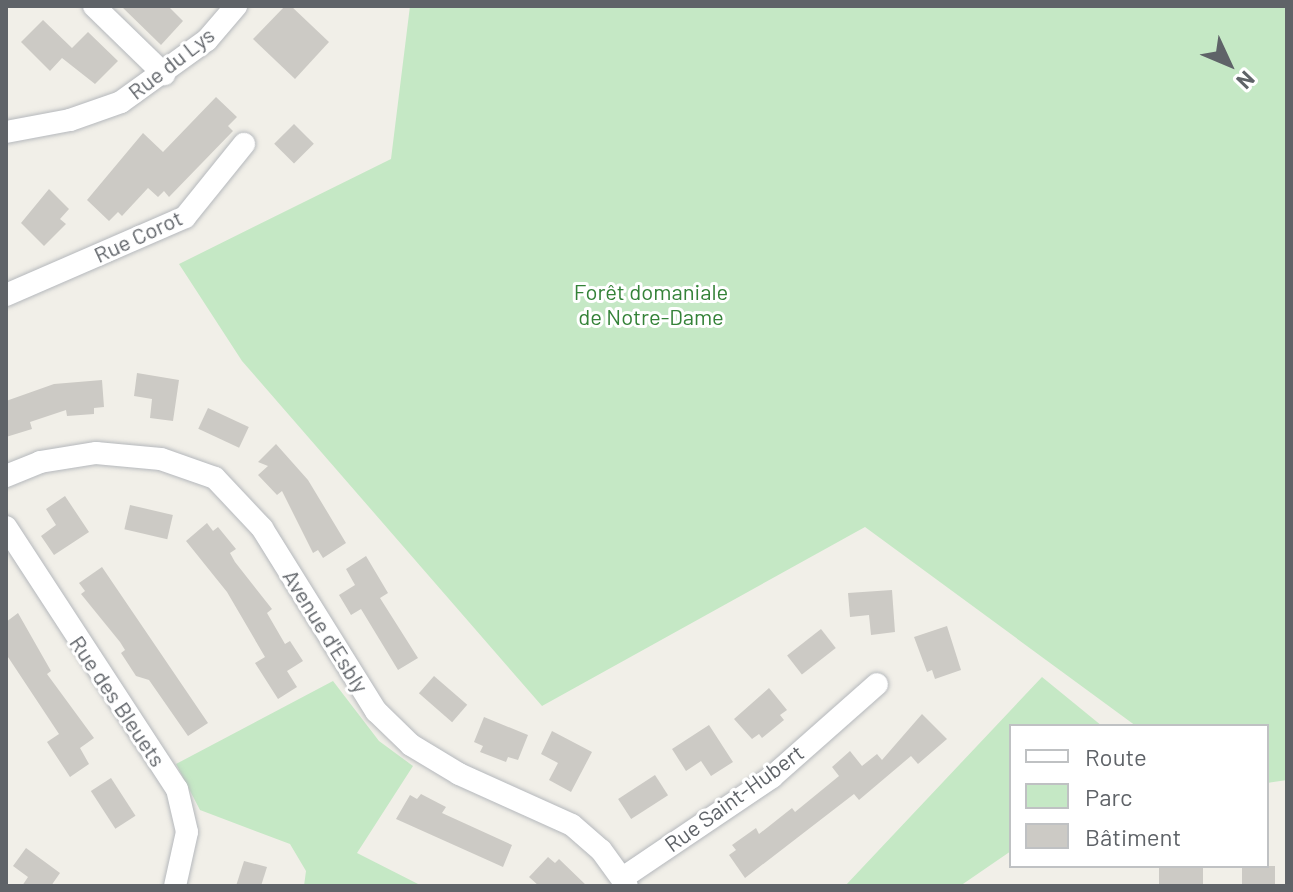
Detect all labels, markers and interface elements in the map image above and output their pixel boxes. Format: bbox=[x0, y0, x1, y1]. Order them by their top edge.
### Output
street label: Rue du Lys bbox=[123, 21, 219, 105]
north arrow bbox=[1189, 24, 1269, 104]
text: N bbox=[1232, 66, 1261, 95]
street label: Rue Corot bbox=[90, 204, 186, 268]
park label: Forêt domaniale de Notre-Dame bbox=[574, 278, 728, 330]
street label: Avenue d'Esbly bbox=[278, 564, 374, 698]
street label: Rue des Bleuets bbox=[64, 630, 172, 772]
legend bbox=[1009, 724, 1269, 868]
street label: Rue Saint-Hubert bbox=[659, 739, 809, 857]
text: Route bbox=[1085, 742, 1147, 771]
text: Parc bbox=[1085, 782, 1133, 811]
text: Bâtiment bbox=[1085, 822, 1181, 851]

